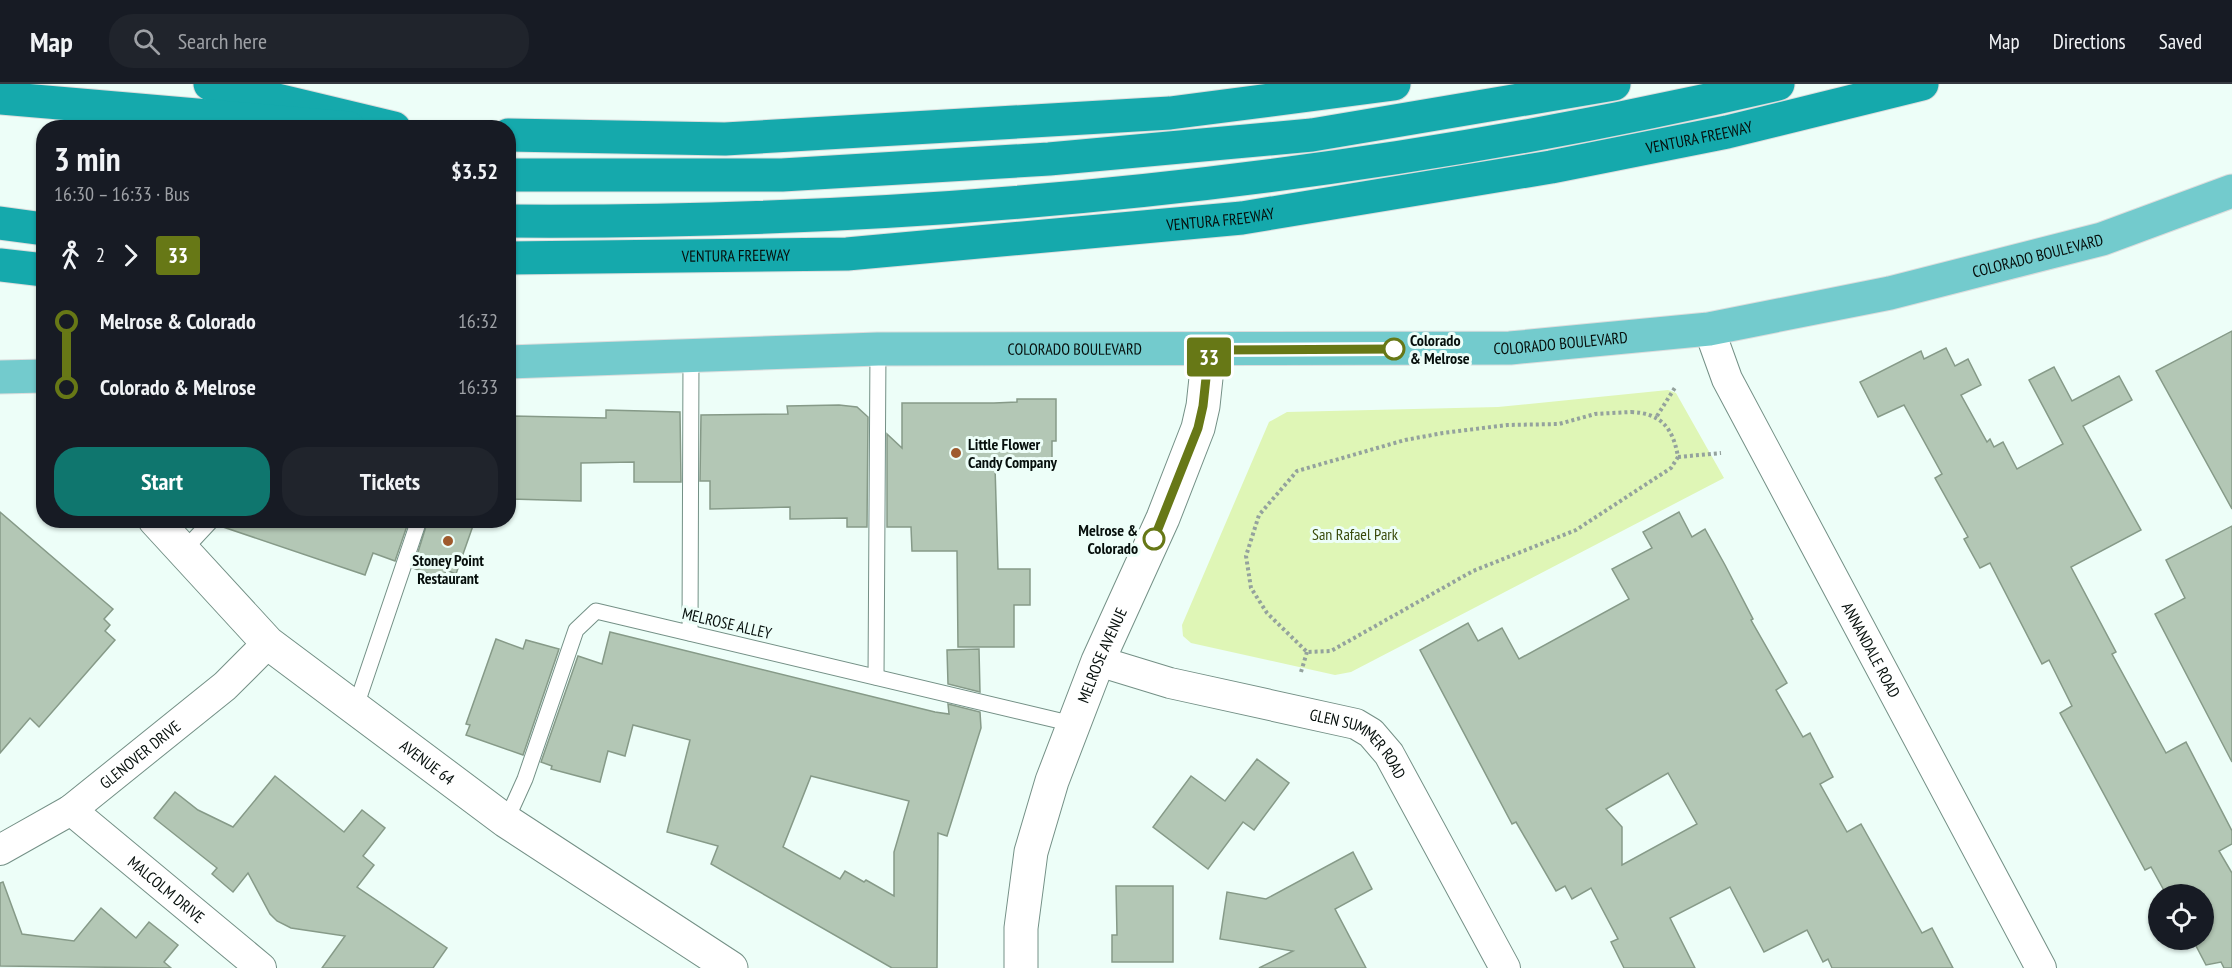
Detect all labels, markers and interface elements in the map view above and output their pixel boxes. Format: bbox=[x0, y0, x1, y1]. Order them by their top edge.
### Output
search box bbox=[109, 14, 529, 68]
text: Map bbox=[30, 23, 73, 60]
icon: search bbox=[130, 25, 163, 58]
text: Search here bbox=[178, 27, 267, 55]
text: Map bbox=[1989, 28, 2020, 55]
text: Directions bbox=[2053, 28, 2126, 55]
text: Saved bbox=[2159, 28, 2202, 55]
street label: VENTURA FREEWAY bbox=[1643, 116, 1755, 158]
text: 3 min bbox=[54, 137, 121, 180]
text: $3.52 bbox=[451, 157, 498, 185]
text: 16:30 – 16:33 · Bus bbox=[54, 181, 189, 207]
street label: VENTURA FREEWAY bbox=[1164, 203, 1276, 235]
street label: COLORADO BOULEVARD bbox=[1970, 229, 2105, 282]
icon: walk bbox=[54, 239, 87, 272]
icon: forward bbox=[114, 239, 147, 272]
text: 2 bbox=[96, 242, 105, 268]
text: 33 bbox=[168, 242, 188, 269]
street label: VENTURA FREEWAY bbox=[681, 245, 791, 266]
text: Melrose & Colorado bbox=[100, 307, 256, 335]
text: 16:32 bbox=[458, 308, 498, 334]
street label: COLORADO BOULEVARD bbox=[1494, 327, 1628, 358]
place label: Colorado & Melrose bbox=[1410, 330, 1470, 368]
line badge: 33 bbox=[1182, 338, 1236, 376]
marker: Colorado & Melrose bbox=[1383, 338, 1405, 360]
street label: COLORADO BOULEVARD bbox=[1008, 339, 1142, 359]
text: 33 bbox=[1199, 344, 1219, 371]
text: Colorado & Melrose bbox=[100, 373, 256, 401]
text: 16:33 bbox=[458, 374, 498, 400]
place label: Little Flower Candy Company bbox=[968, 434, 1058, 472]
marker: Little Flower Candy Company bbox=[949, 446, 963, 460]
button: Start bbox=[54, 447, 270, 516]
button: Tickets bbox=[282, 447, 498, 516]
place label: Melrose & Colorado bbox=[1078, 520, 1138, 558]
park label: San Rafael Park bbox=[1312, 524, 1399, 544]
marker: Melrose & Colorado bbox=[1143, 528, 1165, 550]
marker: Stoney Point Restaurant bbox=[441, 534, 455, 548]
place label: Stoney Point Restaurant bbox=[412, 550, 484, 588]
street label: ANNANDALE ROAD bbox=[1838, 599, 1905, 701]
street label: MELROSE ALLEY bbox=[680, 603, 774, 643]
street label: MELROSE AVENUE bbox=[1073, 604, 1131, 706]
street label: GLEN SUMMER ROAD bbox=[1308, 704, 1410, 782]
street label: GLENOVER DRIVE bbox=[96, 716, 184, 793]
street label: AVENUE 64 bbox=[396, 735, 459, 789]
street label: MALCOLM DRIVE bbox=[124, 852, 209, 927]
map controls bbox=[2148, 884, 2214, 950]
button: locate bbox=[2148, 884, 2214, 950]

